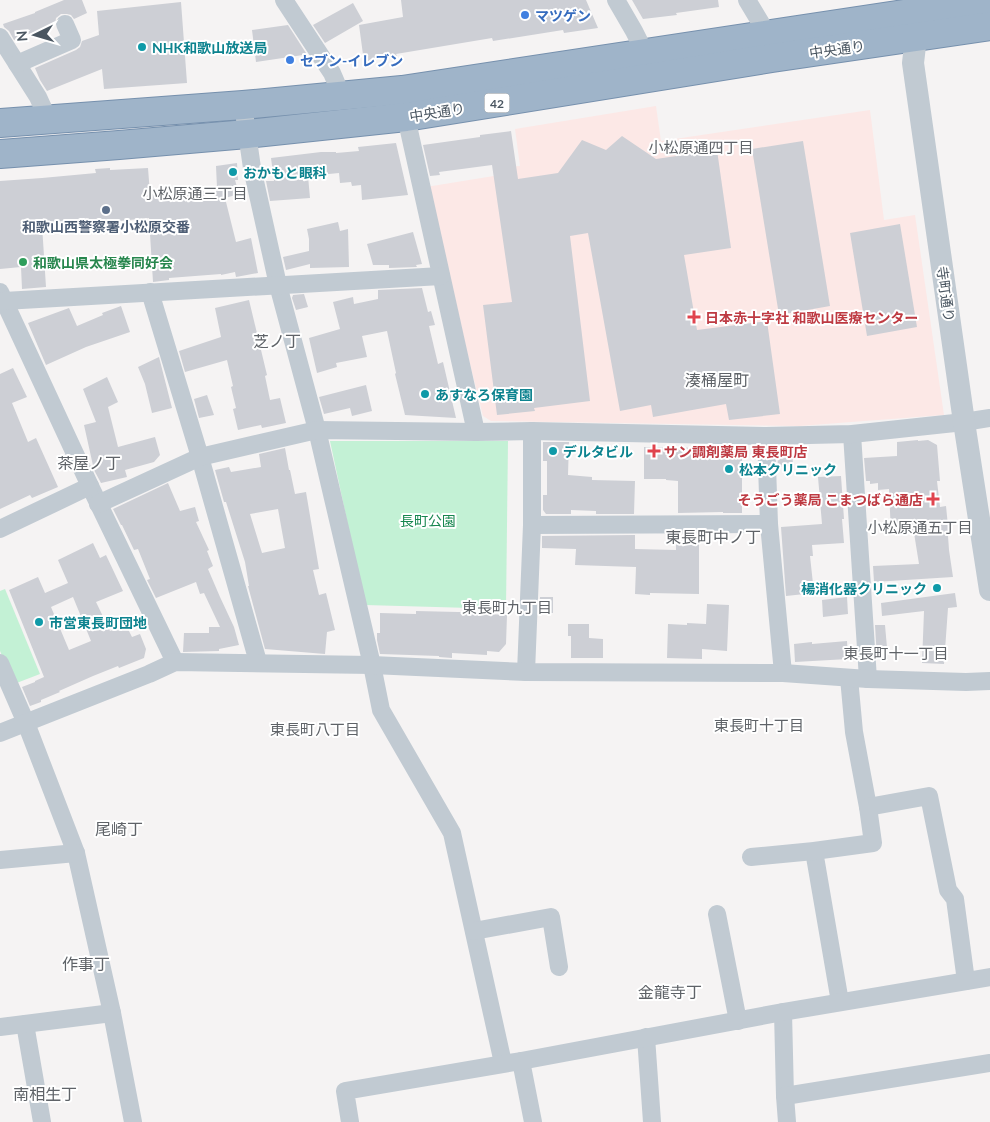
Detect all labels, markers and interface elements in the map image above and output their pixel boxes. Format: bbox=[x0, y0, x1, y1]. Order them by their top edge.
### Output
place label: マツゲン bbox=[535, 7, 591, 24]
marker: マツゲン bbox=[519, 9, 531, 21]
north arrow bbox=[10, 10, 60, 60]
text: N bbox=[13, 30, 30, 42]
street label: 中央通り bbox=[808, 37, 866, 61]
place label: NHK和歌山放送局 bbox=[152, 39, 267, 56]
marker: NHK和歌山放送局 bbox=[136, 41, 148, 53]
place label: セブン-イレブン bbox=[300, 52, 403, 69]
marker: セブン-イレブン bbox=[284, 54, 296, 66]
road number: 42 bbox=[484, 94, 510, 112]
street label: 中央通り bbox=[408, 99, 466, 125]
district label: 小松原通四丁目 bbox=[648, 138, 754, 156]
place label: おかもと眼科 bbox=[243, 164, 327, 181]
marker: おかもと眼科 bbox=[227, 166, 239, 178]
district label: 小松原通三丁目 bbox=[142, 184, 248, 202]
marker: 和歌山西警察署小松原交番 bbox=[100, 204, 112, 216]
place label: 和歌山西警察署小松原交番 bbox=[22, 218, 190, 235]
place label: 和歌山県太極拳同好会 bbox=[33, 254, 173, 271]
marker: 和歌山県太極拳同好会 bbox=[17, 256, 29, 268]
street label: 寺町通り bbox=[934, 265, 958, 323]
place label: 日本赤十字社 和歌山医療センター bbox=[705, 309, 918, 326]
marker: 日本赤十字社 和歌山医療センター bbox=[687, 310, 701, 324]
district label: 芝ノ丁 bbox=[253, 331, 301, 350]
district label: 湊桶屋町 bbox=[685, 370, 749, 389]
place label: あすなろ保育園 bbox=[435, 386, 533, 403]
marker: あすなろ保育園 bbox=[419, 388, 431, 400]
place label: デルタビル bbox=[563, 443, 633, 460]
place label: サン調剤薬局 東長町店 bbox=[664, 443, 807, 460]
marker: デルタビル bbox=[547, 445, 559, 457]
marker: サン調剤薬局 東長町店 bbox=[648, 445, 660, 457]
district label: 茶屋ノ丁 bbox=[57, 453, 121, 472]
place label: 松本クリニック bbox=[739, 461, 837, 478]
marker: 松本クリニック bbox=[723, 463, 735, 475]
place label: そうごう薬局 こまつばら通店 bbox=[738, 491, 923, 508]
marker: そうごう薬局 こまつばら通店 bbox=[927, 493, 939, 505]
park label: 長町公園 bbox=[400, 512, 456, 529]
district label: 小松原通五丁目 bbox=[867, 518, 973, 536]
district label: 東長町中ノ丁 bbox=[665, 527, 761, 546]
place label: 楊消化器クリニック bbox=[801, 580, 927, 597]
marker: 楊消化器クリニック bbox=[931, 582, 943, 594]
district label: 東長町九丁目 bbox=[462, 598, 552, 616]
place label: 市営東長町団地 bbox=[49, 614, 147, 631]
marker: 市営東長町団地 bbox=[33, 616, 45, 628]
district label: 東長町十一丁目 bbox=[843, 644, 949, 662]
district label: 東長町十丁目 bbox=[714, 716, 804, 734]
district label: 東長町八丁目 bbox=[270, 720, 360, 738]
district label: 尾崎丁 bbox=[95, 819, 143, 838]
district label: 作事丁 bbox=[62, 954, 110, 973]
district label: 金龍寺丁 bbox=[638, 982, 702, 1001]
district label: 南相生丁 bbox=[13, 1084, 77, 1103]

